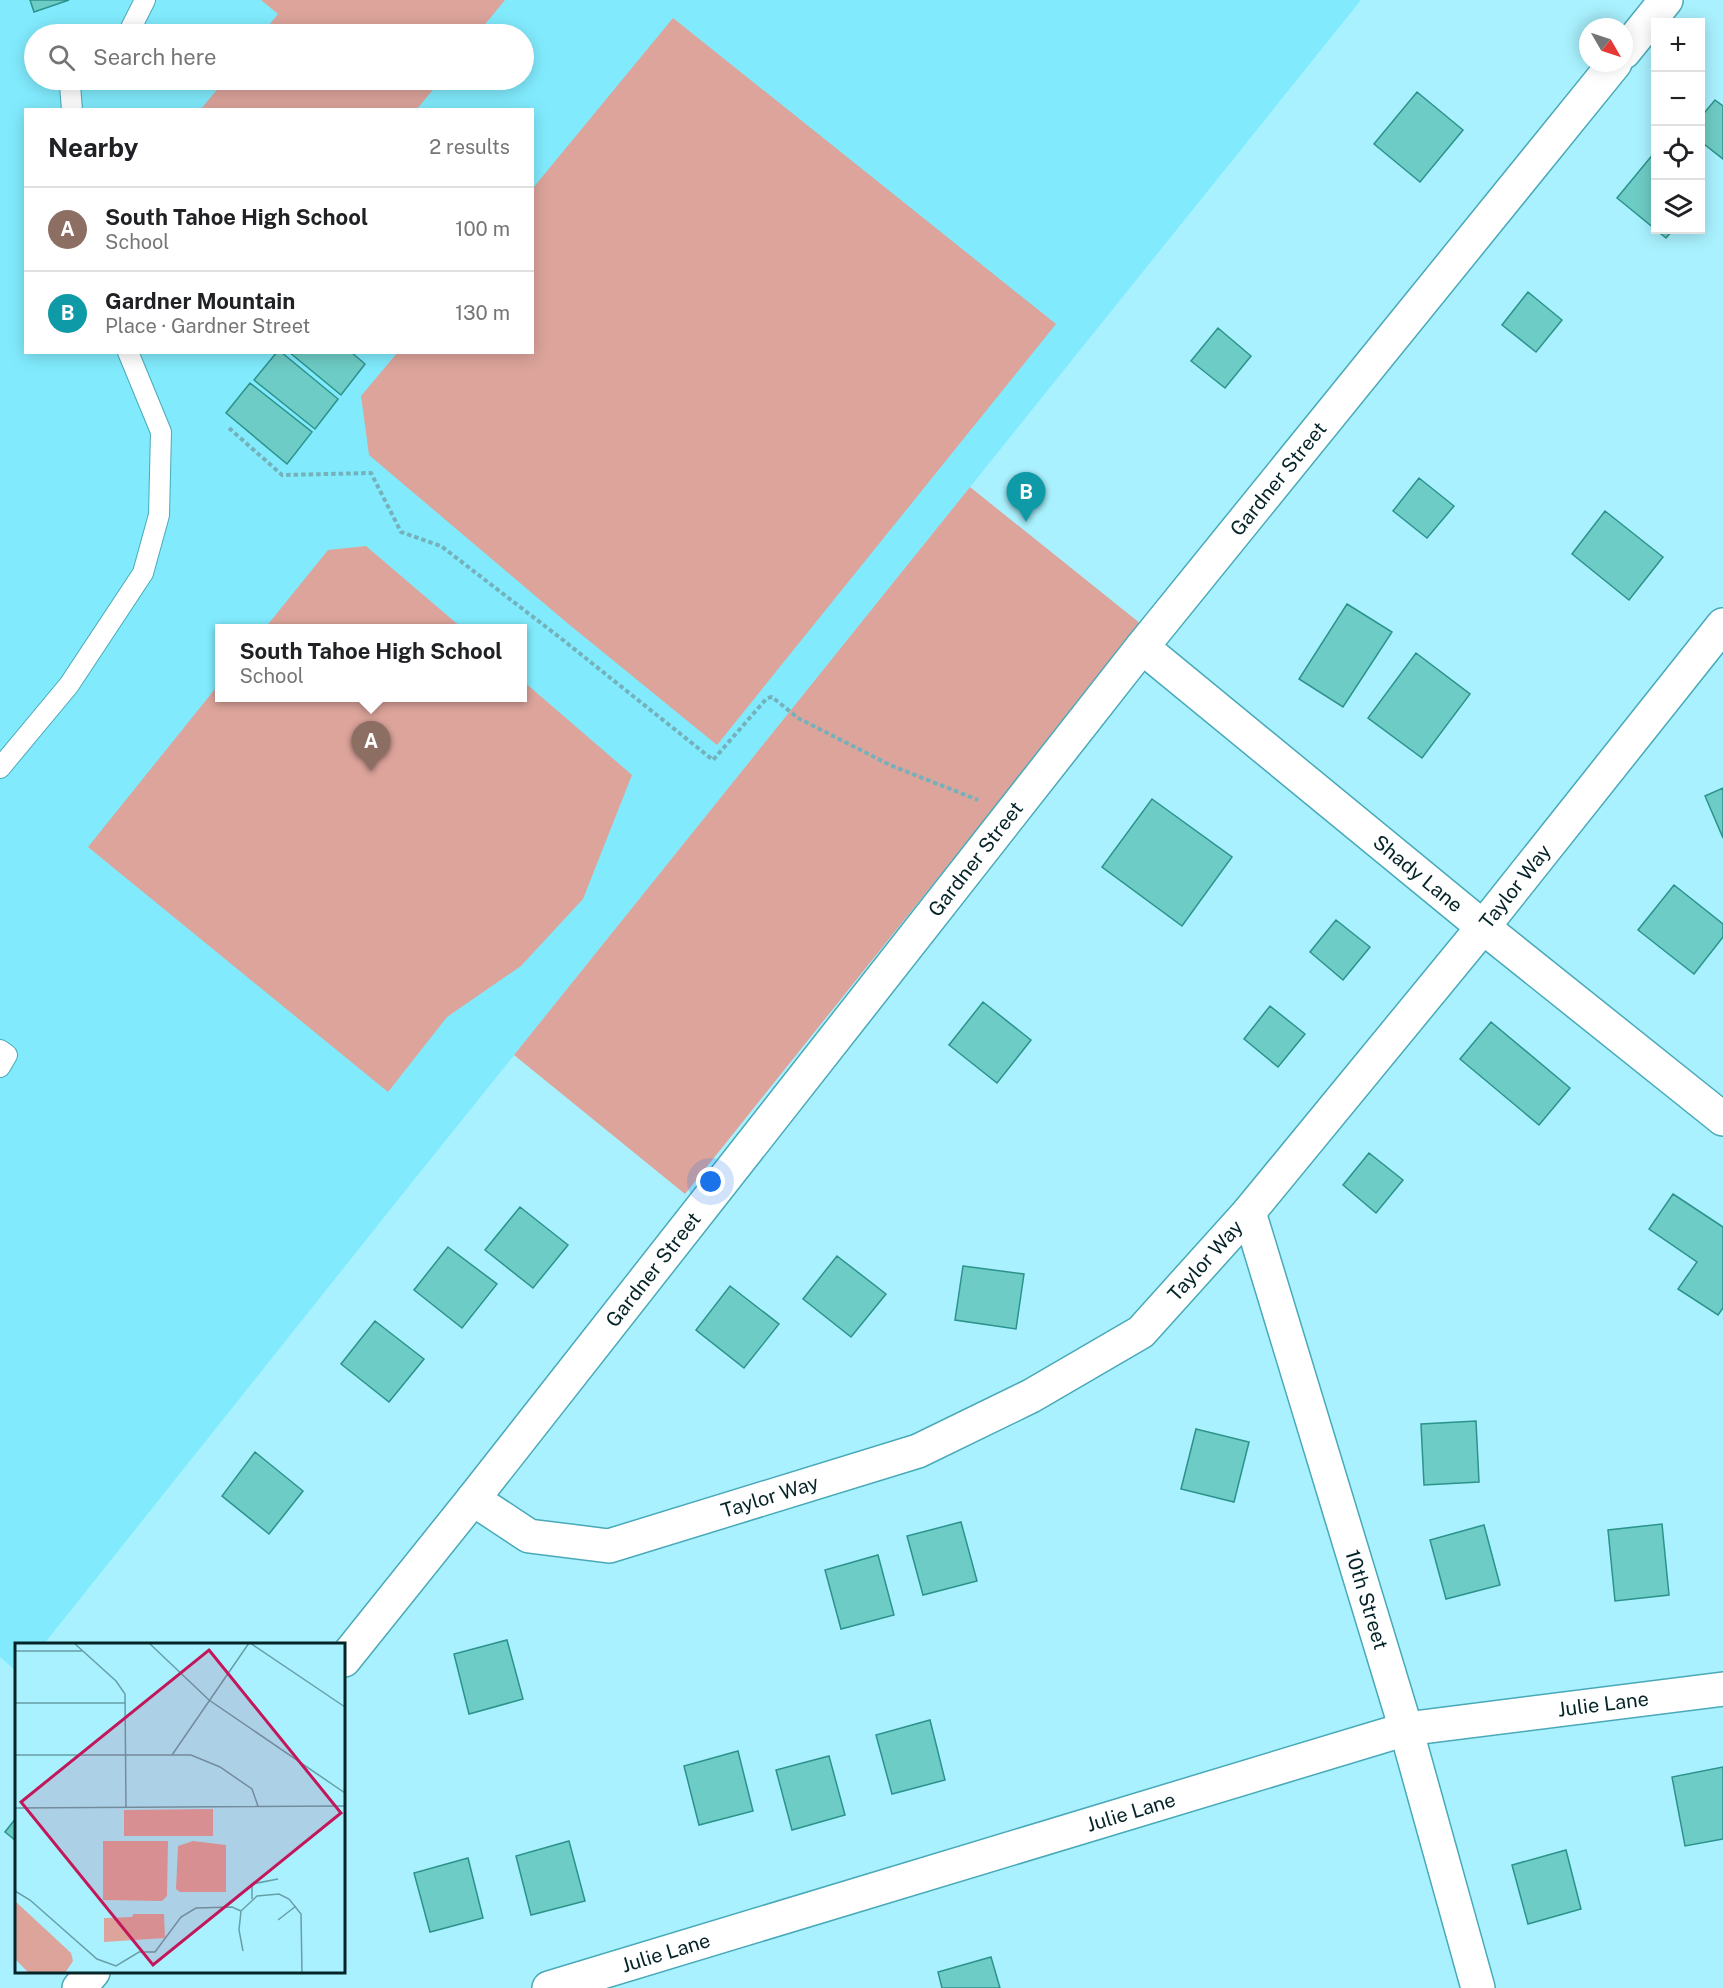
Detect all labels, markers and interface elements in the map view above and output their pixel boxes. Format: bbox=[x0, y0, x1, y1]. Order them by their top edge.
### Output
north arrow bbox=[1579, 18, 1633, 72]
map controls bbox=[1651, 18, 1705, 234]
button: + bbox=[1651, 18, 1705, 72]
search box bbox=[24, 24, 534, 90]
icon: search bbox=[45, 41, 78, 74]
text: Search here bbox=[93, 44, 217, 70]
button: − bbox=[1651, 72, 1705, 126]
button: locate bbox=[1651, 126, 1705, 180]
text: Nearby bbox=[48, 132, 138, 163]
text: 2 results bbox=[429, 135, 510, 159]
button: layers bbox=[1651, 180, 1705, 234]
text: South Tahoe High School bbox=[105, 204, 368, 230]
text: A bbox=[60, 217, 75, 241]
text: 100 m bbox=[455, 217, 510, 241]
text: School bbox=[105, 230, 169, 254]
text: Gardner Mountain bbox=[105, 288, 295, 314]
text: B bbox=[61, 301, 74, 325]
text: 130 m bbox=[455, 301, 510, 325]
text: Place · Gardner Street bbox=[105, 314, 310, 338]
street label: Gardner Street bbox=[1225, 417, 1331, 541]
pin: B bbox=[1006, 472, 1046, 522]
popup bbox=[215, 624, 527, 702]
text: South Tahoe High School bbox=[239, 638, 503, 664]
text: School bbox=[239, 664, 304, 688]
pin: A bbox=[352, 722, 391, 771]
street label: Gardner Street bbox=[923, 797, 1028, 921]
street label: Shady Lane bbox=[1368, 830, 1467, 917]
street label: Taylor Way bbox=[1474, 839, 1556, 933]
your location bbox=[696, 1167, 725, 1196]
street label: Gardner Street bbox=[601, 1207, 706, 1332]
street label: Taylor Way bbox=[1163, 1215, 1248, 1306]
street label: Taylor Way bbox=[718, 1470, 822, 1523]
street label: 10th Street bbox=[1340, 1547, 1393, 1652]
inset map bbox=[15, 1643, 345, 1973]
street label: Julie Lane bbox=[1556, 1686, 1650, 1722]
street label: Julie Lane bbox=[1084, 1787, 1178, 1837]
street label: Julie Lane bbox=[618, 1928, 713, 1977]

